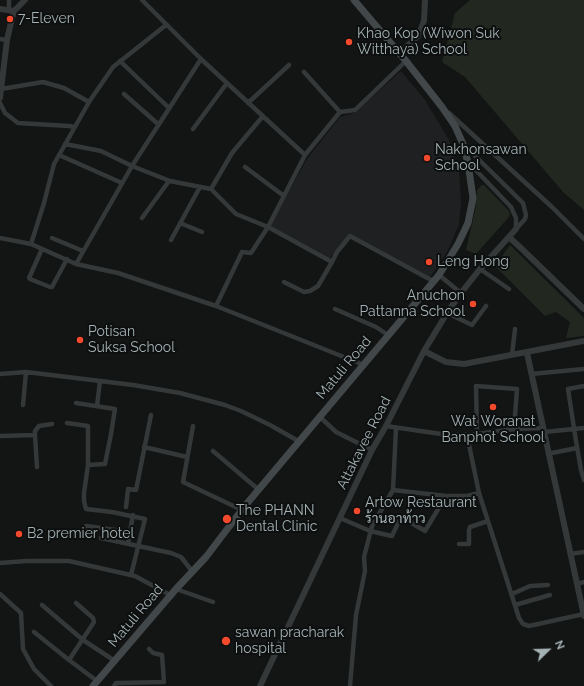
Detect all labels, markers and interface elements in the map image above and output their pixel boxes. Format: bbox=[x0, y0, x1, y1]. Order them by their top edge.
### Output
place label: 7-Eleven bbox=[18, 11, 75, 27]
marker: 7-Eleven bbox=[5, 14, 15, 24]
place label: Khao Kop (Wiwon Suk Witthaya) School bbox=[357, 26, 500, 58]
marker: Khao Kop (Wiwon Suk Witthaya) School bbox=[344, 37, 354, 47]
place label: Nakhonsawan School bbox=[435, 142, 527, 174]
marker: Nakhonsawan School bbox=[422, 153, 432, 163]
place label: Leng Hong bbox=[437, 254, 509, 270]
marker: Leng Hong bbox=[424, 257, 434, 267]
place label: Anuchon Pattanna School bbox=[359, 288, 465, 320]
marker: Anuchon Pattanna School bbox=[468, 299, 478, 309]
place label: Potisan Suksa School bbox=[88, 324, 175, 356]
street label: Matuli Road bbox=[313, 333, 375, 403]
marker: Potisan Suksa School bbox=[75, 335, 85, 345]
street label: Attakavee Road bbox=[333, 394, 395, 492]
marker: Wat Woranat Banphot School bbox=[488, 402, 498, 412]
place label: Wat Woranat Banphot School bbox=[441, 414, 545, 446]
place label: Artow Restaurant ร้านอาท้าว bbox=[365, 495, 477, 528]
place label: The PHANN Dental Clinic bbox=[236, 503, 317, 536]
marker: Artow Restaurant ร้านอาท้าว bbox=[352, 506, 362, 516]
marker: The PHANN Dental Clinic bbox=[221, 513, 233, 525]
place label: B2 premier hotel bbox=[27, 526, 134, 542]
marker: B2 premier hotel bbox=[14, 529, 24, 539]
street label: Matuli Road bbox=[105, 581, 167, 651]
place label: sawan pracharak hospital bbox=[235, 625, 344, 658]
north arrow bbox=[528, 630, 568, 670]
marker: sawan pracharak hospital bbox=[220, 635, 232, 647]
text: N bbox=[552, 639, 567, 652]

